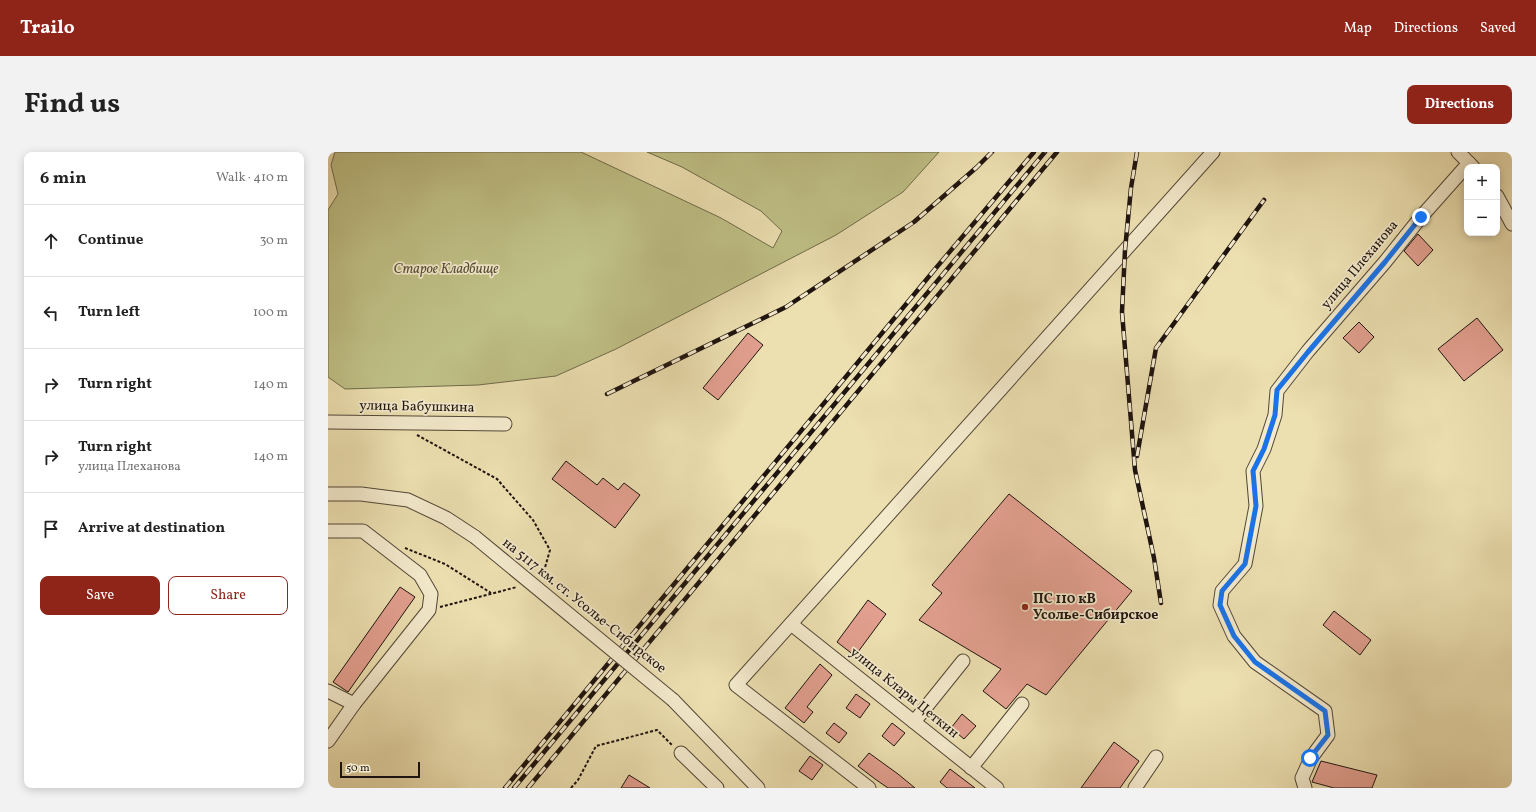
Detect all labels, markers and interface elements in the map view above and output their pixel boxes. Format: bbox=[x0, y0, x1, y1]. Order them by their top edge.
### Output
text: Trailo bbox=[20, 15, 75, 41]
text: Map bbox=[1344, 19, 1372, 38]
text: Directions bbox=[1394, 19, 1458, 38]
text: Saved bbox=[1480, 19, 1516, 38]
text: Find us bbox=[24, 85, 120, 124]
button: Directions bbox=[1407, 85, 1512, 124]
map controls bbox=[1464, 164, 1500, 236]
button: + bbox=[1464, 164, 1500, 200]
text: 6 min bbox=[40, 167, 86, 190]
text: Walk · 410 m bbox=[216, 169, 288, 187]
button: − bbox=[1464, 200, 1500, 236]
route end bbox=[1412, 208, 1430, 226]
street label: улица Плеханова bbox=[1317, 216, 1403, 314]
icon: ahead bbox=[40, 230, 62, 252]
text: Continue bbox=[78, 230, 143, 251]
text: 30 m bbox=[260, 232, 288, 250]
park label: Старое Кладбище bbox=[394, 260, 498, 279]
icon: left bbox=[40, 302, 62, 324]
text: Turn left bbox=[78, 302, 140, 323]
text: 100 m bbox=[253, 304, 288, 322]
icon: right bbox=[40, 374, 62, 396]
text: Turn right bbox=[78, 374, 152, 395]
text: 140 m bbox=[254, 376, 288, 394]
street label: улица Бабушкина bbox=[359, 396, 475, 418]
text: Turn right bbox=[78, 437, 152, 458]
icon: right bbox=[40, 446, 62, 468]
text: 140 m bbox=[254, 448, 288, 466]
text: улица Плеханова bbox=[78, 458, 181, 476]
icon: arrive bbox=[40, 518, 62, 540]
text: Arrive at destination bbox=[78, 518, 225, 539]
street label: на 5117 км. ст. Усолье-Сибирское bbox=[498, 534, 670, 678]
button: Save bbox=[40, 576, 160, 615]
button: Share bbox=[168, 576, 288, 615]
place label: ПС 110 кВ Усолье-Сибирское bbox=[1033, 590, 1158, 625]
marker: ПС 110 кВ Усолье-Сибирское bbox=[1020, 602, 1030, 612]
street label: улица Клары Цеткин bbox=[845, 643, 963, 743]
route start bbox=[1301, 749, 1319, 767]
scale bar bbox=[340, 760, 420, 779]
text: 50 m bbox=[346, 761, 370, 776]

